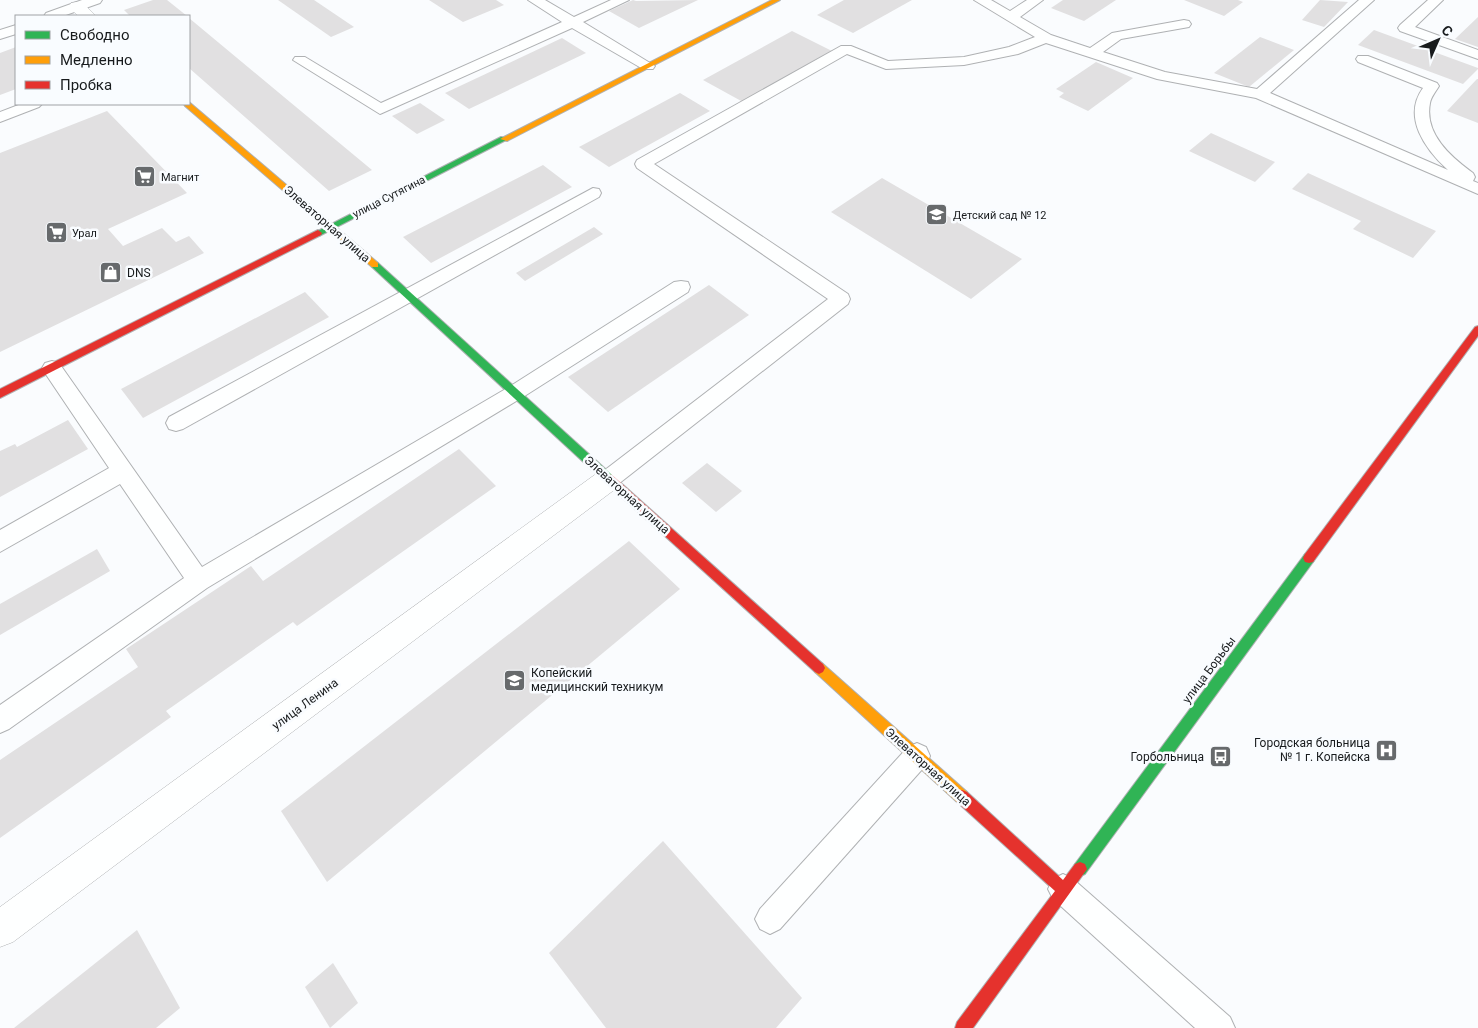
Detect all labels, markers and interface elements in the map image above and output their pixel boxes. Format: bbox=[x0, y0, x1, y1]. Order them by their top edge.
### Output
legend bbox=[15, 15, 190, 105]
north arrow bbox=[1413, 15, 1463, 65]
text: С bbox=[1438, 22, 1456, 40]
text: Свободно bbox=[60, 26, 129, 44]
text: Медленно bbox=[60, 51, 133, 69]
text: Пробка bbox=[60, 76, 112, 94]
supermarket icon: Магнит bbox=[133, 165, 157, 189]
place label: Магнит bbox=[161, 171, 200, 184]
street label: улица Сутягина bbox=[350, 173, 428, 221]
street label: Элеваторная улица bbox=[281, 183, 373, 265]
school or university icon: Детский сад № 12 bbox=[925, 203, 949, 227]
place label: Детский сад № 12 bbox=[953, 209, 1047, 222]
supermarket icon: Урал bbox=[44, 221, 68, 245]
place label: Урал bbox=[72, 227, 97, 240]
shop icon: DNS bbox=[99, 261, 123, 285]
place label: DNS bbox=[127, 266, 151, 280]
street label: Элеваторная улица bbox=[582, 453, 672, 537]
street label: улица Борьбы bbox=[1179, 634, 1239, 706]
place label: Копейский медицинский техникум bbox=[531, 666, 664, 694]
school or university icon: Копейский медицинский техникум bbox=[503, 668, 527, 692]
street label: улица Ленина bbox=[269, 675, 341, 733]
street label: Элеваторная улица bbox=[883, 725, 973, 809]
place label: Городская больница № 1 г. Копейска bbox=[1254, 736, 1370, 764]
hospital icon: Городская больница № 1 г. Копейска bbox=[1374, 738, 1398, 762]
bus stop icon: Горбольница bbox=[1208, 745, 1232, 769]
place label: Горбольница bbox=[1131, 750, 1204, 764]

